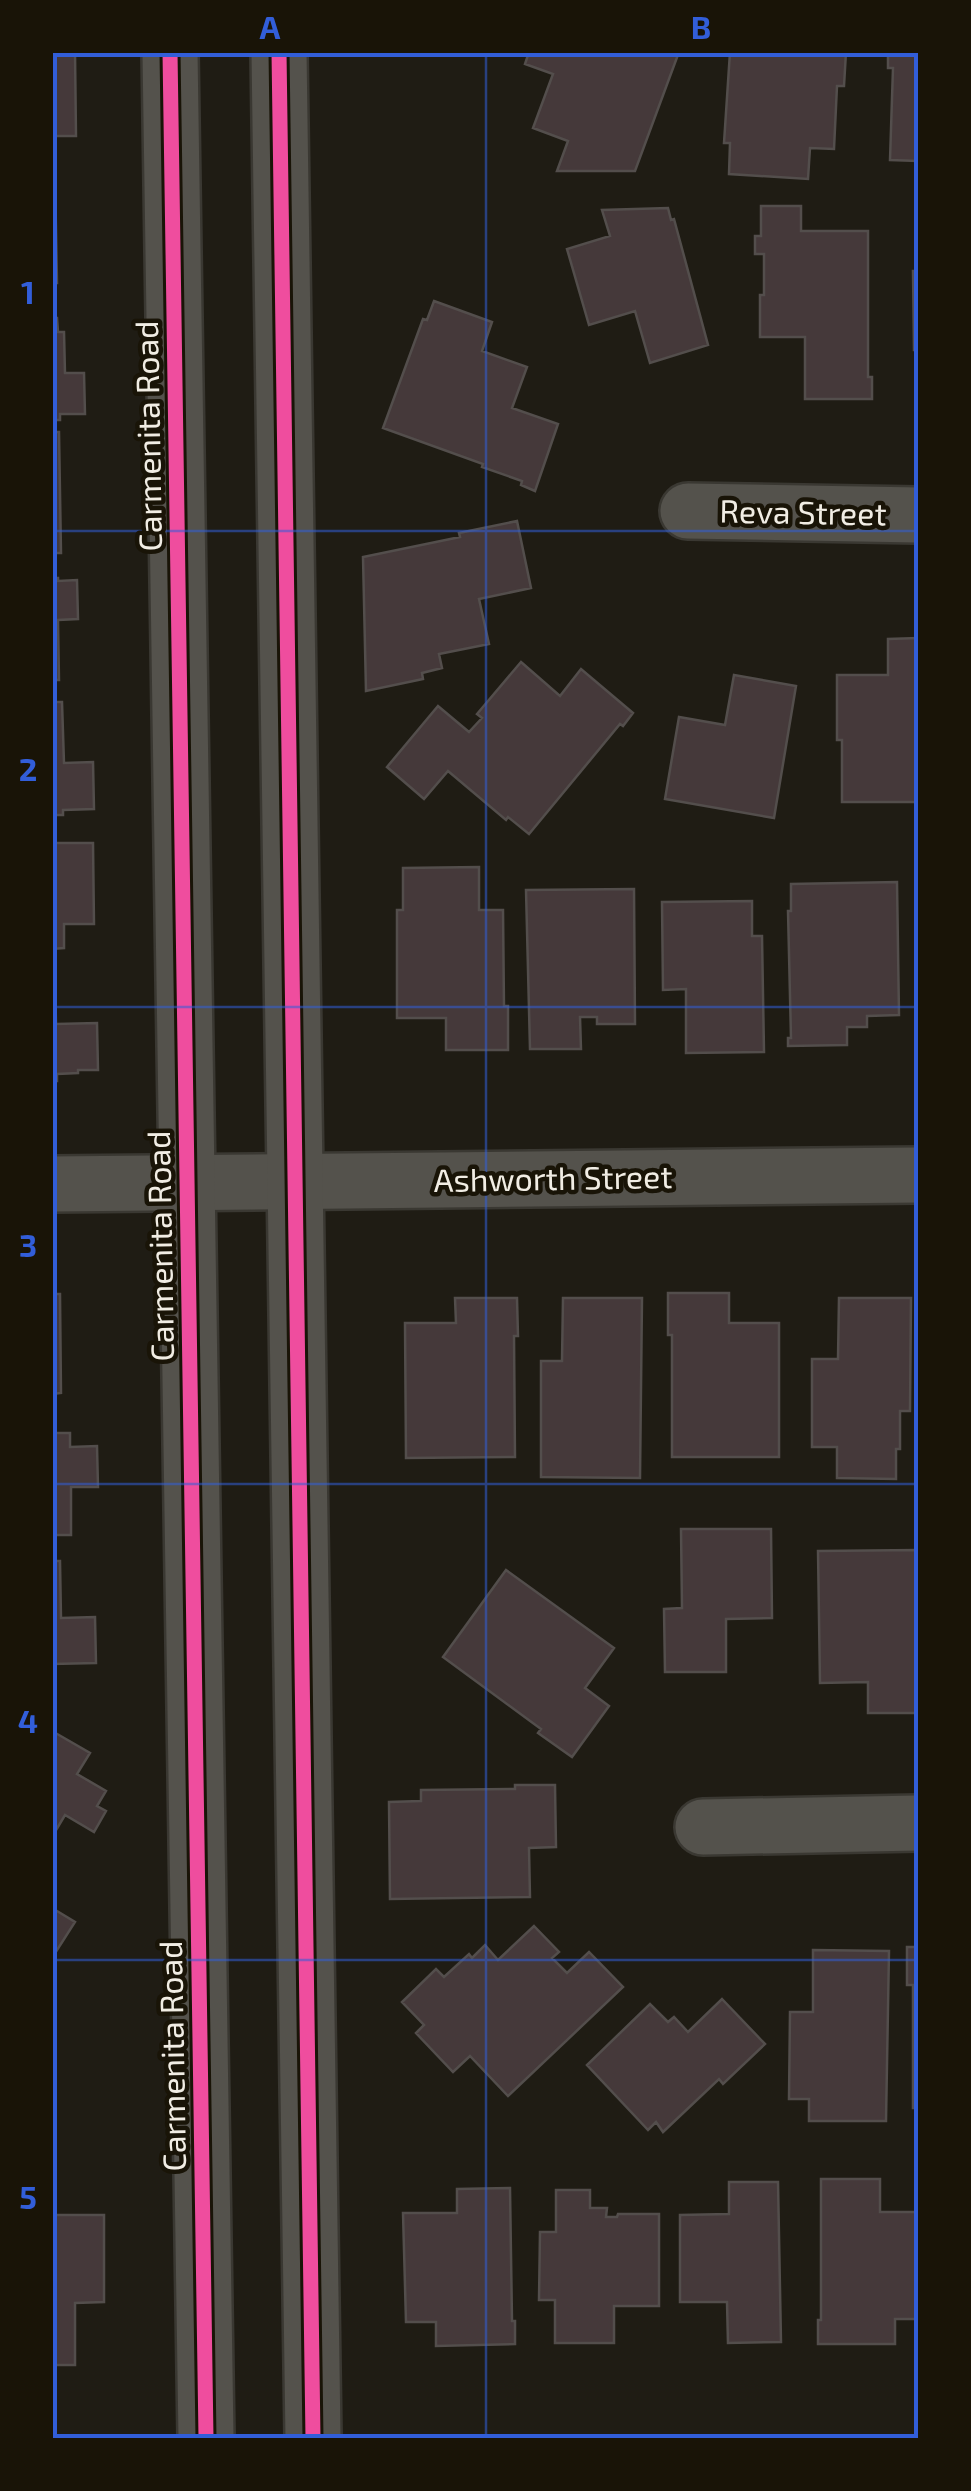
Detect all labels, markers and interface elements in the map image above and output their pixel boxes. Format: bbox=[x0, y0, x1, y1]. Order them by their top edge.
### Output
text: A bbox=[260, 7, 281, 45]
text: B bbox=[691, 7, 711, 45]
text: 1 bbox=[21, 272, 35, 310]
street label: Carmenita Road bbox=[126, 320, 168, 552]
street label: Reva Street bbox=[719, 491, 887, 531]
text: 2 bbox=[19, 749, 37, 787]
street label: Carmenita Road bbox=[138, 1130, 180, 1362]
street label: Ashworth Street bbox=[433, 1156, 673, 1198]
text: 3 bbox=[19, 1225, 37, 1263]
text: 4 bbox=[18, 1701, 38, 1739]
street label: Carmenita Road bbox=[150, 1940, 192, 2172]
text: 5 bbox=[19, 2177, 37, 2215]

